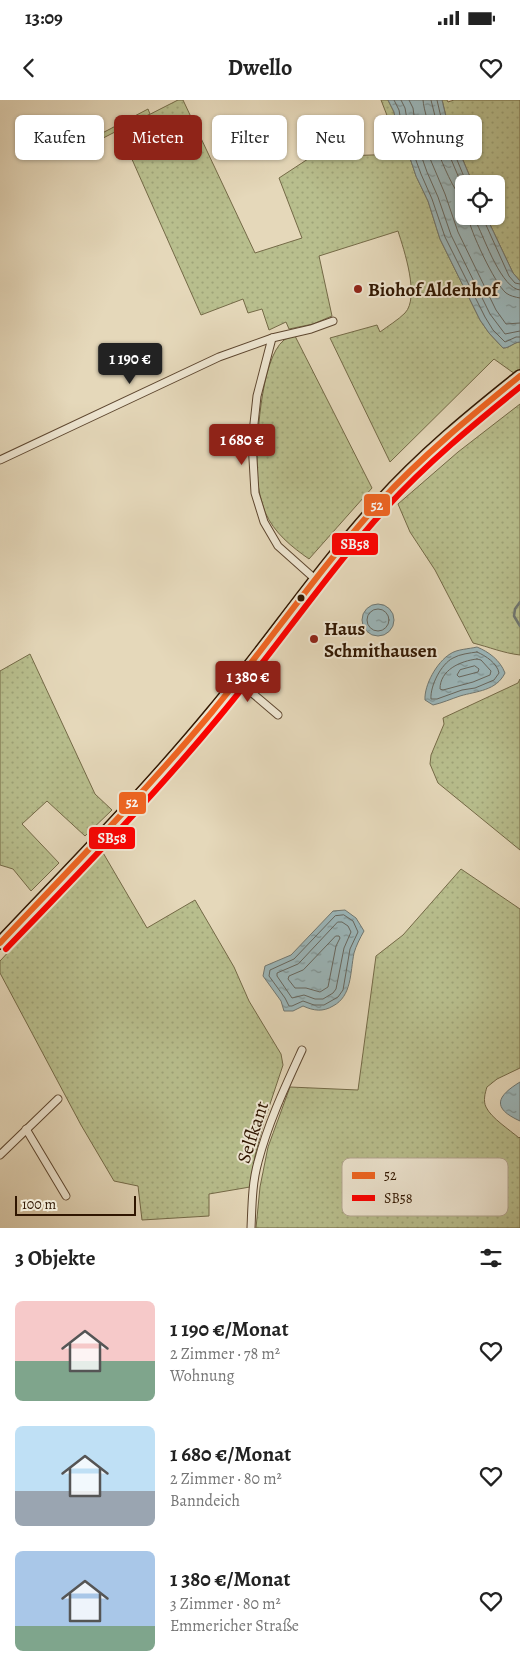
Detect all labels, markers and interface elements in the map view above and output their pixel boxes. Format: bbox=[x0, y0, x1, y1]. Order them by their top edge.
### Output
text: 13:09 bbox=[25, 5, 63, 31]
text: Dwello bbox=[228, 53, 292, 83]
icon: back bbox=[15, 54, 43, 82]
icon: heart bbox=[477, 54, 505, 82]
chip: Kaufen bbox=[15, 115, 104, 160]
chip: Mieten bbox=[114, 115, 202, 160]
chip: Filter bbox=[212, 115, 287, 160]
chip: Neu bbox=[297, 115, 364, 160]
chip: Wohnung bbox=[374, 115, 482, 160]
map controls bbox=[455, 175, 505, 225]
button: locate bbox=[455, 175, 505, 225]
place label: Biohof Aldenhof bbox=[368, 277, 501, 303]
marker: Biohof Aldenhof bbox=[352, 283, 364, 295]
pin: 1 190 € bbox=[84, 342, 176, 385]
text: 1 190 € bbox=[109, 348, 151, 370]
pin: 1 680 € bbox=[196, 424, 288, 466]
text: 1 680 € bbox=[220, 429, 264, 451]
line badge: 52 bbox=[363, 493, 391, 517]
text: 52 bbox=[371, 496, 384, 515]
line badge: SB58 bbox=[331, 532, 379, 556]
text: SB58 bbox=[340, 535, 370, 554]
unlabelled marker bbox=[296, 593, 306, 603]
place label: Haus Schmithausen bbox=[324, 616, 438, 664]
marker: Haus Schmithausen bbox=[308, 633, 320, 645]
pin: 1 380 € bbox=[202, 660, 294, 703]
text: 1 380 € bbox=[226, 666, 270, 688]
line badge: 52 bbox=[118, 791, 147, 815]
text: 52 bbox=[126, 793, 139, 812]
line badge: SB58 bbox=[88, 826, 136, 850]
text: SB58 bbox=[97, 829, 127, 848]
street label: Selfkant bbox=[231, 1098, 275, 1167]
legend bbox=[342, 1158, 508, 1216]
text: 52 bbox=[384, 1166, 397, 1185]
text: SB58 bbox=[384, 1189, 413, 1208]
scale bar bbox=[15, 1193, 136, 1216]
text: 100 m bbox=[22, 1195, 56, 1214]
text: 3 Objekte bbox=[15, 1244, 96, 1272]
icon: filters bbox=[477, 1244, 505, 1272]
text: 1 190 €/Monat bbox=[170, 1315, 289, 1343]
icon: home bbox=[55, 1321, 115, 1381]
icon: heart bbox=[477, 1337, 505, 1365]
text: 2 Zimmer · 78 m² bbox=[170, 1343, 280, 1365]
text: Wohnung bbox=[170, 1365, 234, 1387]
text: 1 680 €/Monat bbox=[170, 1440, 291, 1468]
icon: home bbox=[55, 1446, 115, 1506]
icon: heart bbox=[477, 1462, 505, 1490]
text: 2 Zimmer · 80 m² bbox=[170, 1468, 282, 1490]
text: Banndeich bbox=[170, 1490, 240, 1512]
text: 1 380 €/Monat bbox=[170, 1565, 291, 1593]
icon: home bbox=[55, 1571, 115, 1631]
icon: heart bbox=[477, 1587, 505, 1615]
text: 3 Zimmer · 80 m² bbox=[170, 1593, 281, 1615]
text: Emmericher Straße bbox=[170, 1615, 299, 1637]

